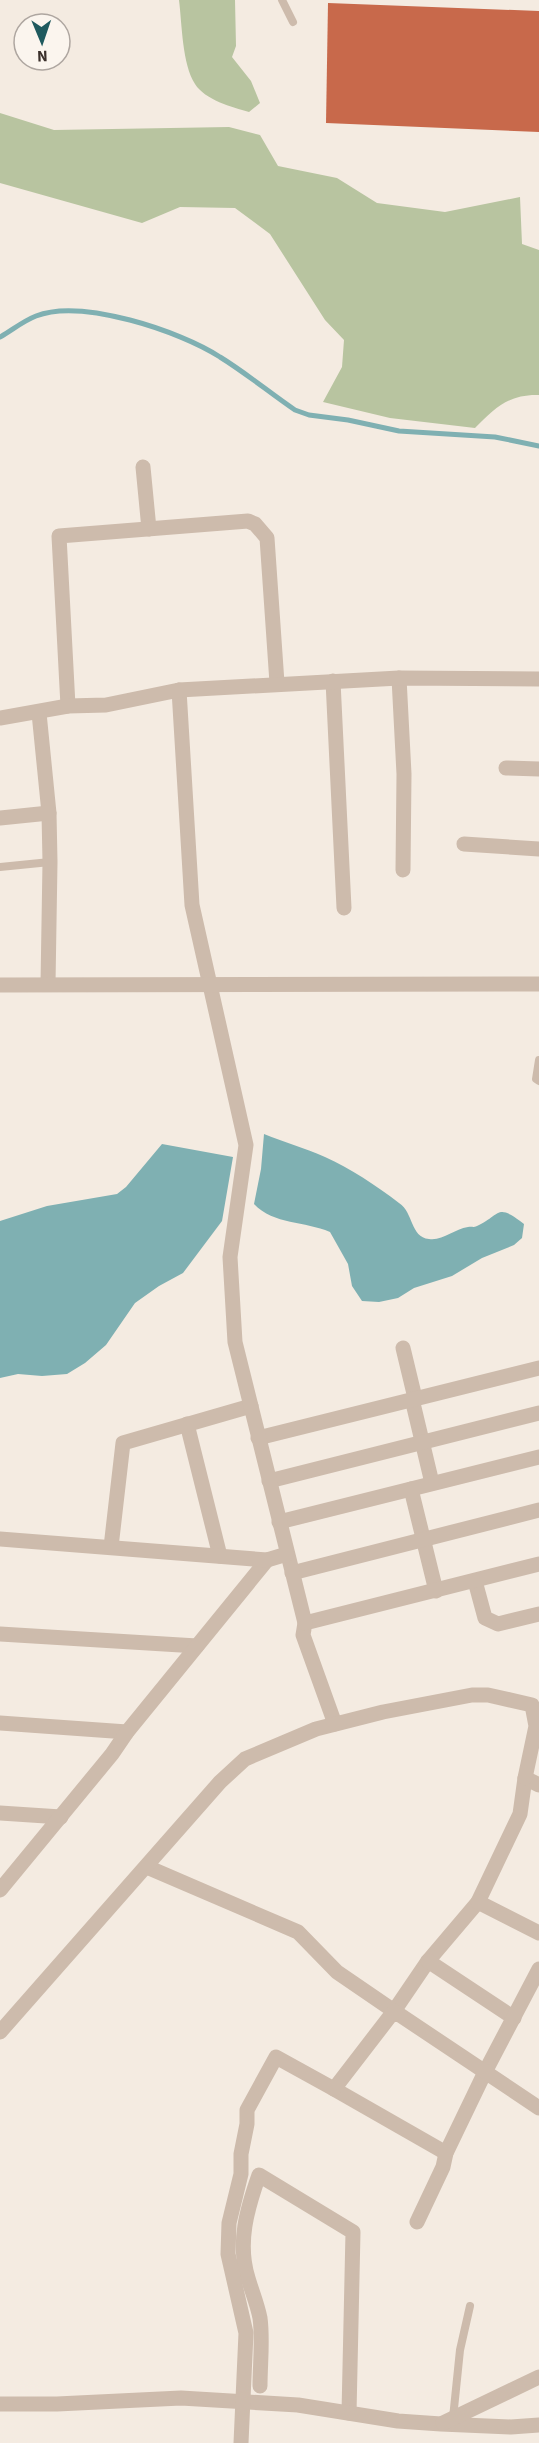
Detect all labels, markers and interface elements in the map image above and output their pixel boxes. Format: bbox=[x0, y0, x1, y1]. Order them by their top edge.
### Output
north arrow bbox=[12, 12, 72, 72]
text: N bbox=[37, 45, 48, 67]

